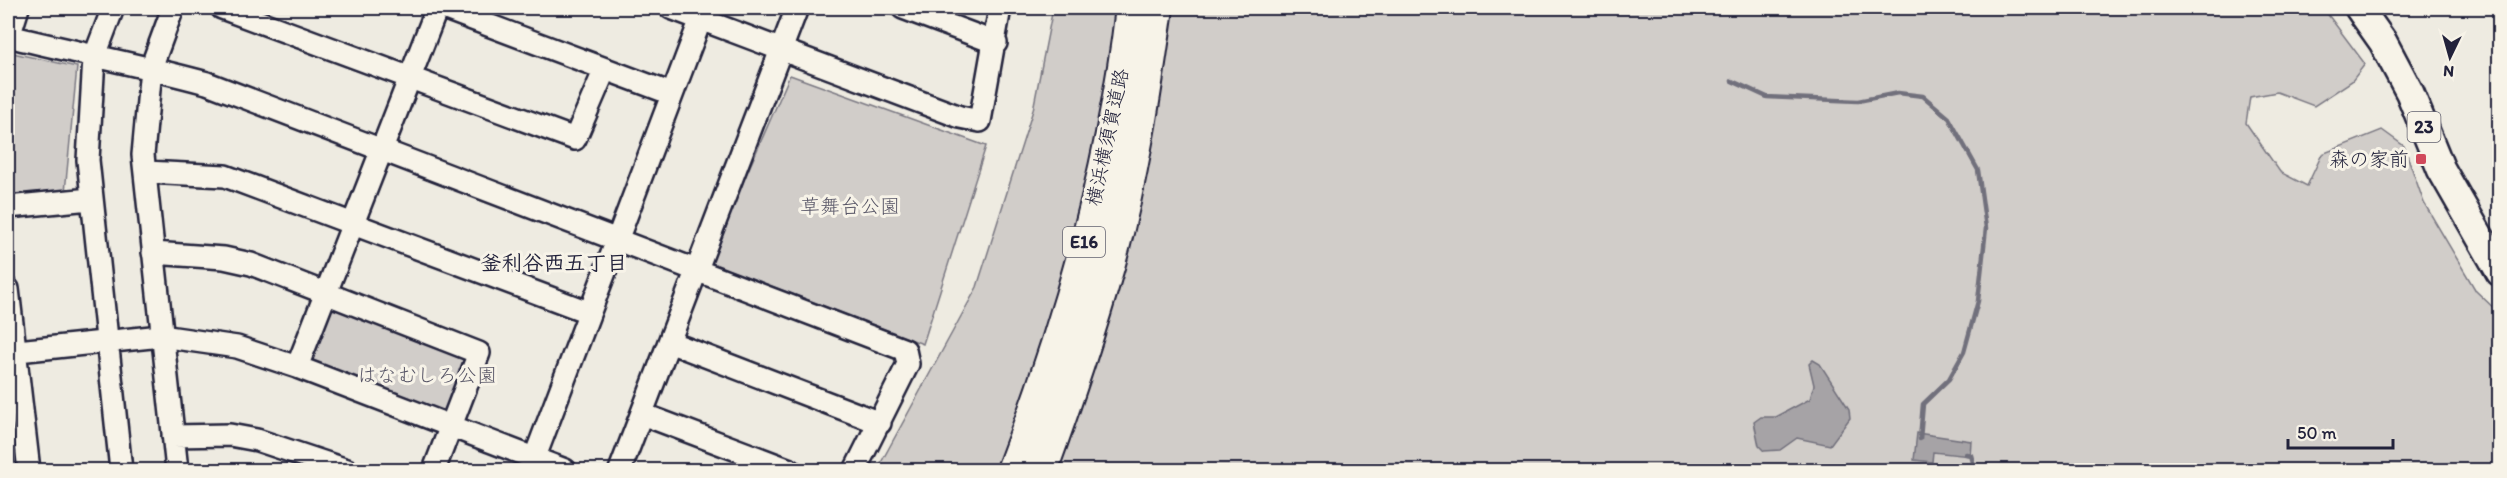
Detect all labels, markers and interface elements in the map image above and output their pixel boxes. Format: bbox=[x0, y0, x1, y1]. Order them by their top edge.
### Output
north arrow bbox=[2420, 27, 2480, 87]
text: N bbox=[2443, 62, 2455, 81]
street label: 横浜横須賀道路 bbox=[1081, 66, 1133, 208]
road number: 23 bbox=[2408, 112, 2440, 142]
place label: 森の家前 bbox=[2329, 147, 2409, 171]
marker: 森の家前 bbox=[2414, 152, 2428, 166]
park label: 草舞台公園 bbox=[800, 194, 900, 218]
road number: E16 bbox=[1063, 227, 1105, 257]
district label: 釜利谷西五丁目 bbox=[481, 250, 628, 275]
park label: はなむしろ公園 bbox=[357, 363, 497, 387]
scale bar bbox=[2288, 412, 2393, 450]
text: 50 m bbox=[2297, 422, 2337, 444]

